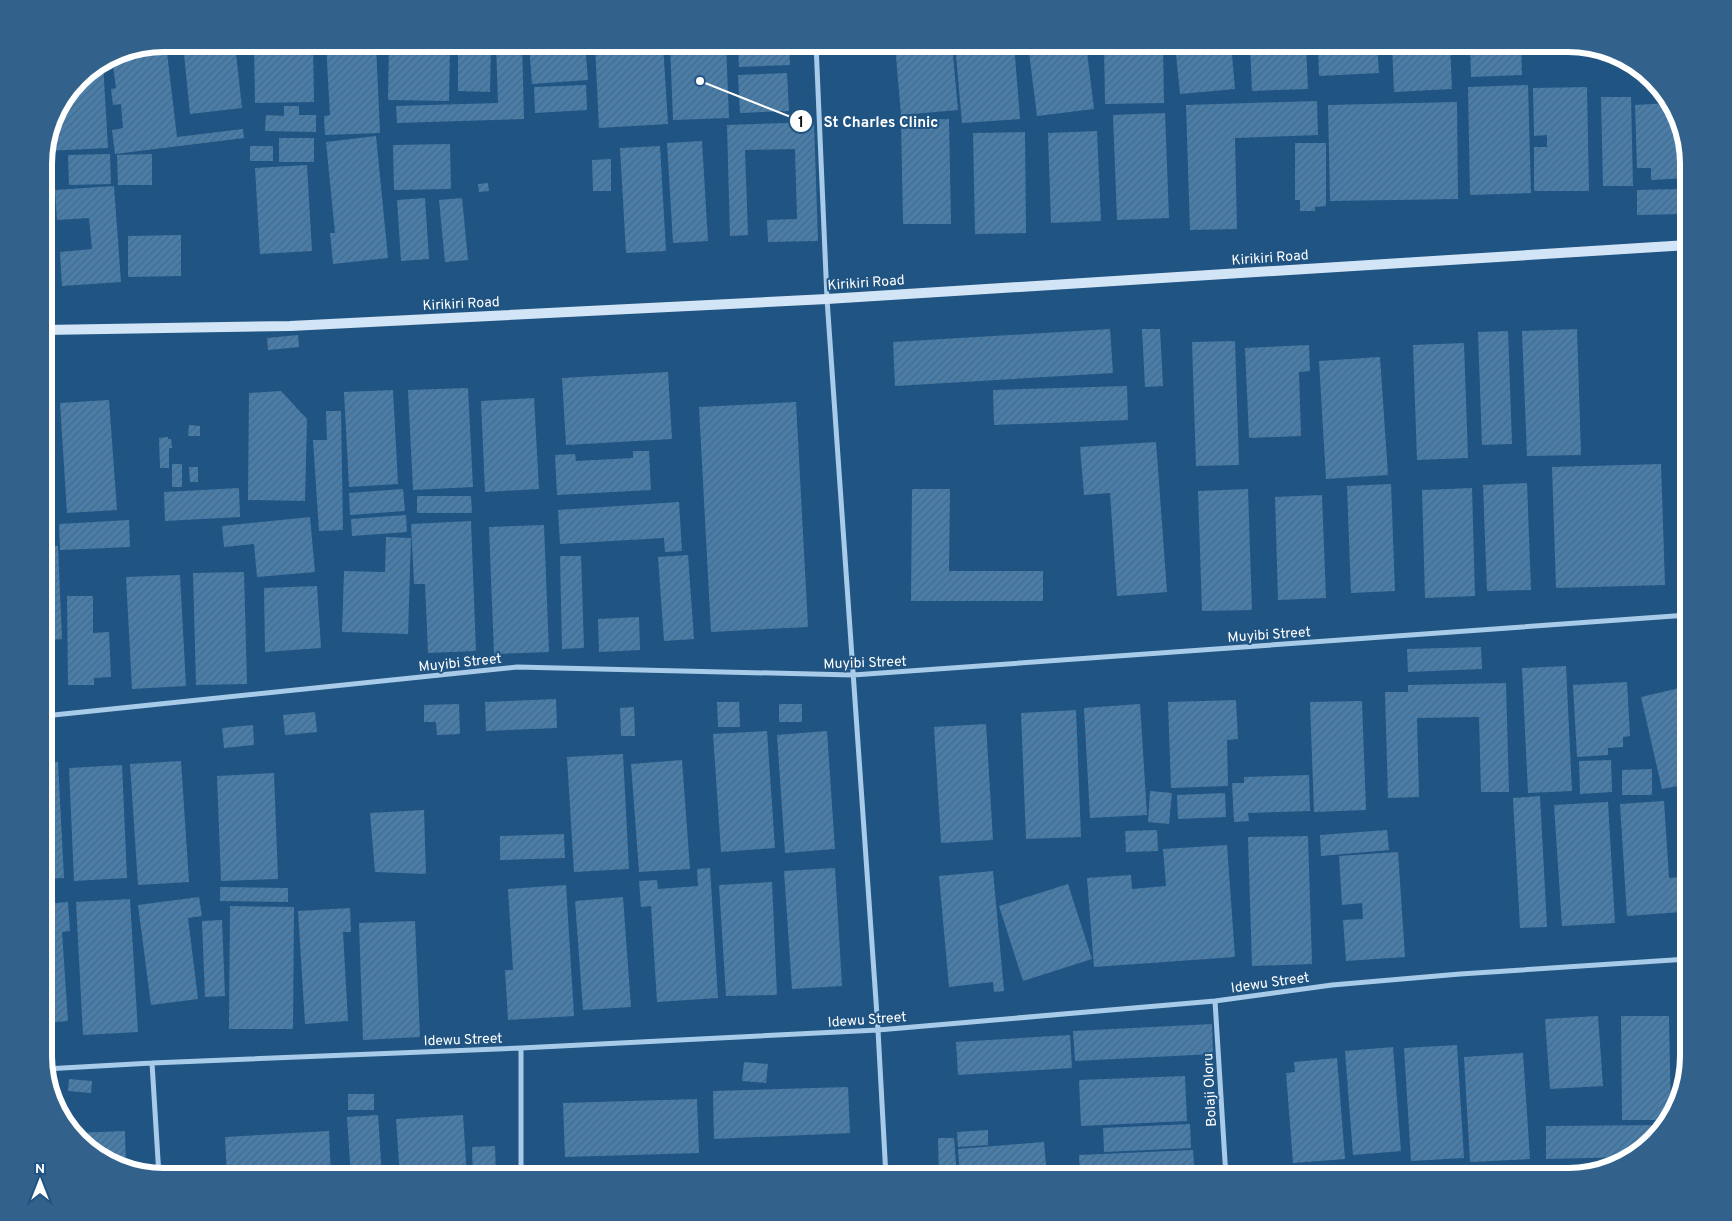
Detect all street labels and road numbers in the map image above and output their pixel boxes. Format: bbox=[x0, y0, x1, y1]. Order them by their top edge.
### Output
street label: Kirikiri Road bbox=[1231, 247, 1309, 270]
street label: Kirikiri Road bbox=[827, 272, 905, 295]
street label: Kirikiri Road bbox=[422, 294, 500, 315]
street label: Muyibi Street bbox=[1227, 624, 1311, 647]
street label: Muyibi Street bbox=[418, 651, 503, 676]
street label: Muyibi Street bbox=[823, 654, 907, 673]
street label: Idewu Street bbox=[1230, 970, 1310, 997]
street label: Idewu Street bbox=[827, 1009, 907, 1032]
street label: Idewu Street bbox=[423, 1031, 503, 1050]
street label: Bolaji Oloru bbox=[1200, 1053, 1221, 1127]

